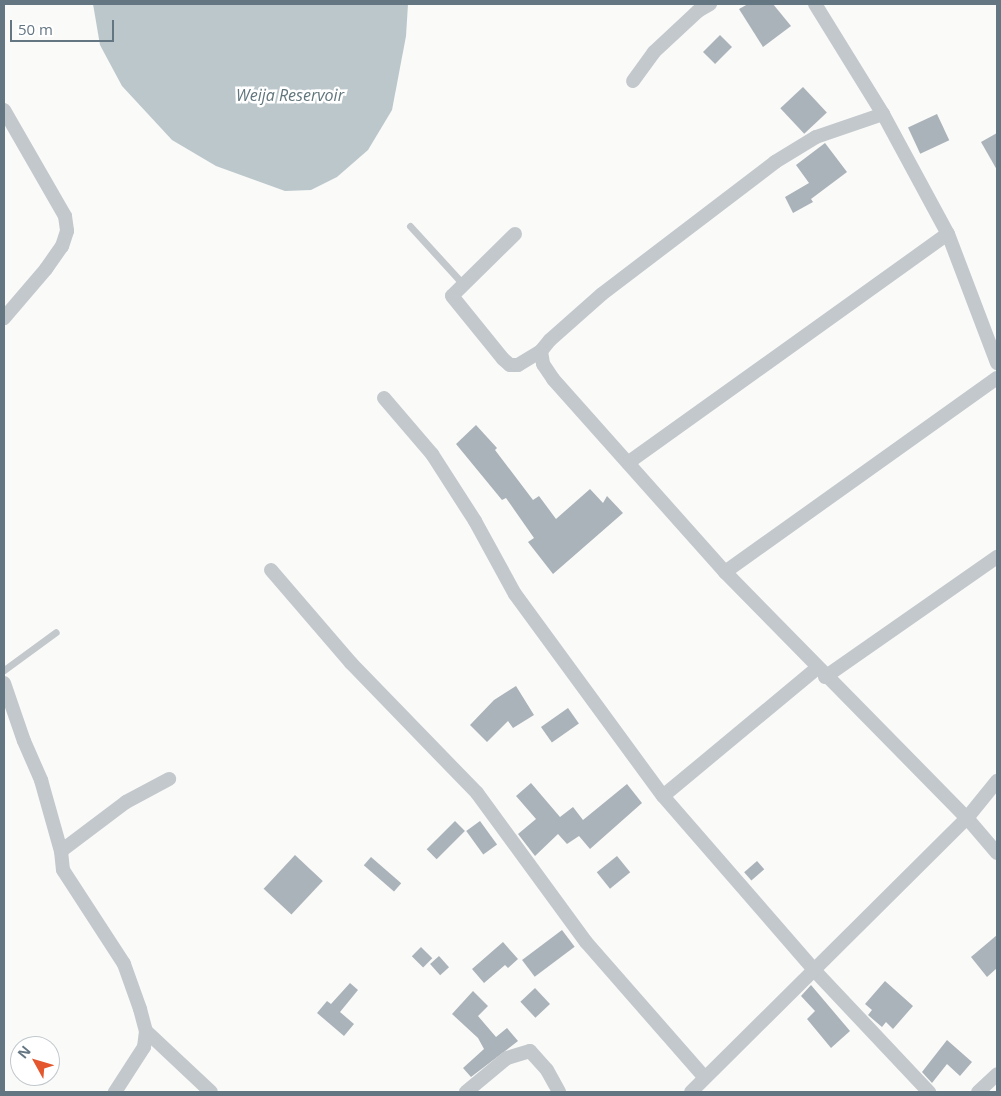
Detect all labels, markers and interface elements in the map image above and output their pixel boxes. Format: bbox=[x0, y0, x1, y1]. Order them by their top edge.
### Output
scale bar bbox=[12, 10, 116, 42]
text: 50 m bbox=[18, 19, 53, 39]
water label: Weija Reservoir bbox=[236, 85, 344, 105]
north arrow bbox=[10, 1036, 60, 1086]
text: N bbox=[13, 1041, 35, 1062]

